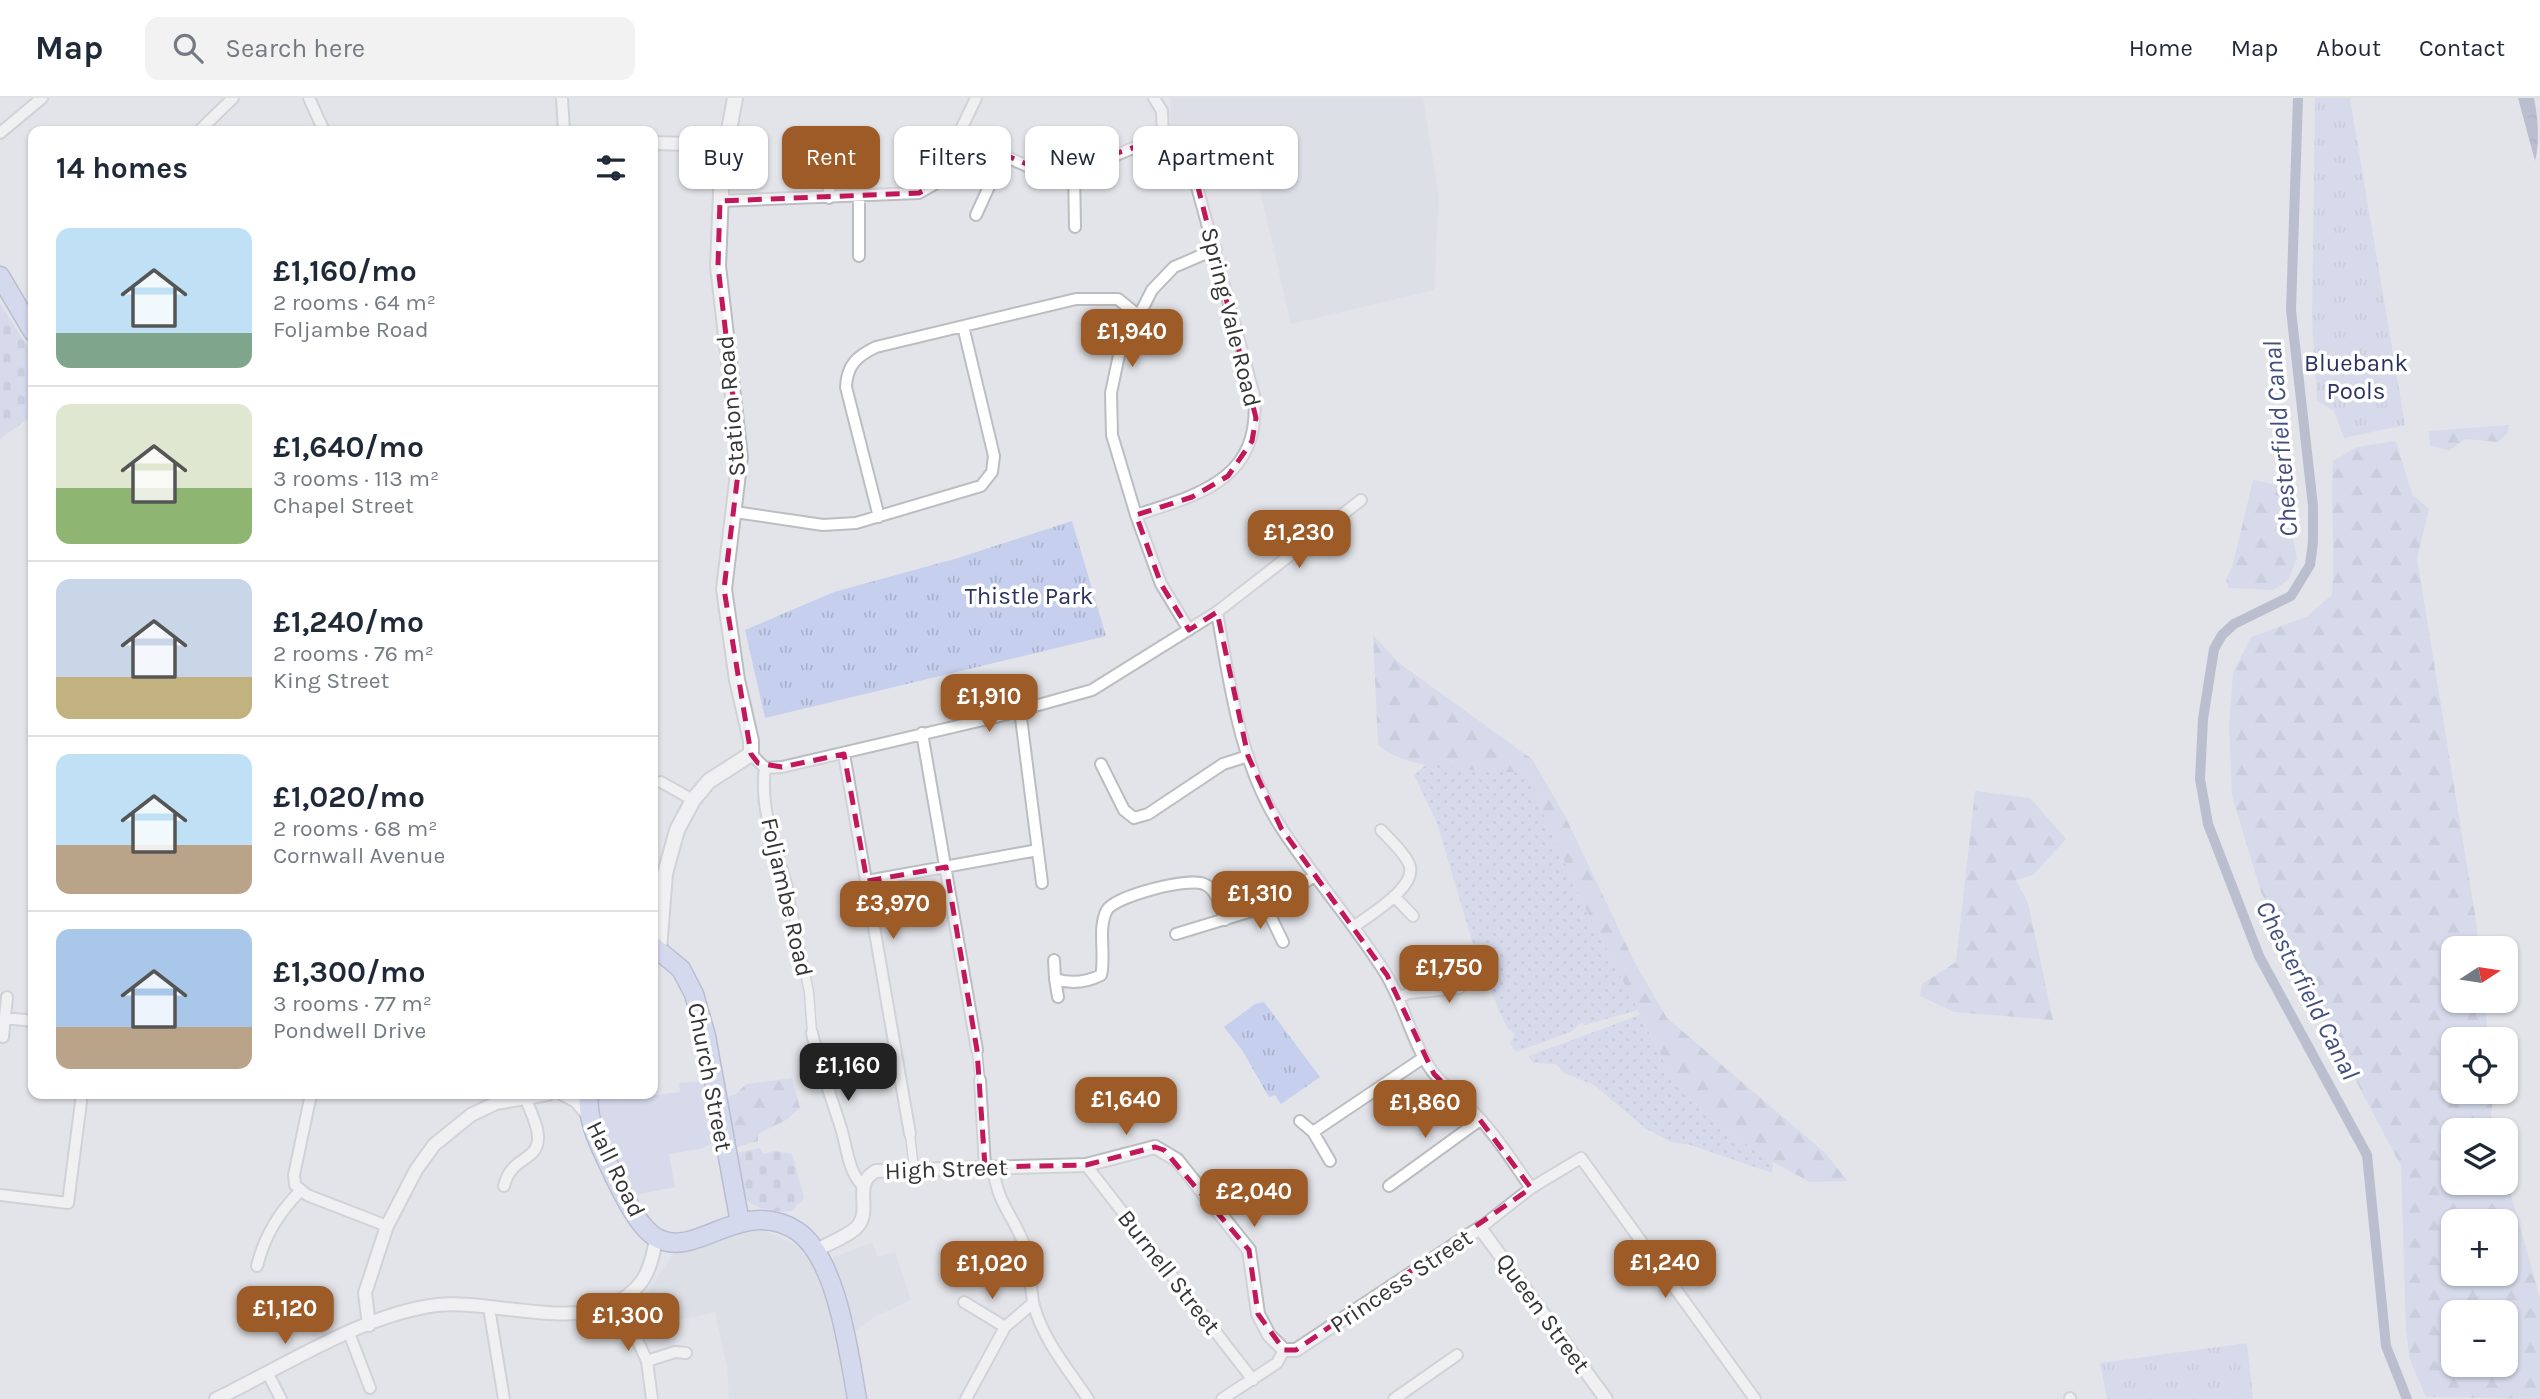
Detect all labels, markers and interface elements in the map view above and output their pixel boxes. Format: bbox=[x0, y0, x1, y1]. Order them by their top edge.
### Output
search box bbox=[145, 17, 635, 80]
text: Map bbox=[35, 29, 103, 67]
icon: search bbox=[169, 29, 207, 67]
text: Search here bbox=[225, 33, 365, 64]
text: Home bbox=[2129, 34, 2193, 62]
text: Map bbox=[2231, 34, 2278, 62]
text: About bbox=[2316, 34, 2381, 62]
text: Contact bbox=[2419, 34, 2505, 62]
chip: Buy bbox=[679, 126, 768, 189]
chip: Rent bbox=[782, 126, 880, 189]
chip: Filters bbox=[894, 126, 1011, 189]
chip: New bbox=[1025, 126, 1119, 189]
chip: Apartment bbox=[1133, 126, 1298, 189]
icon: filters bbox=[592, 149, 630, 187]
text: 14 homes bbox=[56, 150, 188, 186]
street label: Spring Vale Road bbox=[1195, 224, 1267, 410]
text: £1,160/mo bbox=[273, 253, 417, 289]
icon: home bbox=[112, 256, 196, 340]
text: 2 rooms · 64 m² bbox=[273, 289, 436, 316]
pin: £1,940 bbox=[1075, 310, 1189, 369]
text: Foljambe Road bbox=[273, 316, 429, 343]
text: £1,940 bbox=[1097, 318, 1167, 345]
street label: Station Road bbox=[711, 334, 751, 478]
water label: Chesterfield Canal bbox=[2256, 340, 2305, 538]
park label: Bluebank Pools bbox=[2304, 349, 2408, 405]
text: £1,640/mo bbox=[273, 429, 424, 465]
icon: home bbox=[112, 432, 196, 516]
text: 3 rooms · 113 m² bbox=[273, 465, 439, 492]
text: Chapel Street bbox=[273, 492, 414, 519]
pin: £1,230 bbox=[1242, 510, 1356, 570]
text: £1,230 bbox=[1264, 519, 1334, 546]
park label: Thistle Park bbox=[965, 582, 1093, 610]
text: £1,240/mo bbox=[273, 604, 424, 640]
icon: home bbox=[112, 607, 196, 691]
text: 2 rooms · 76 m² bbox=[273, 640, 434, 667]
text: King Street bbox=[273, 667, 389, 694]
pin: £1,910 bbox=[932, 674, 1046, 734]
text: £1,910 bbox=[957, 683, 1021, 710]
text: £1,020/mo bbox=[273, 779, 425, 815]
icon: home bbox=[112, 782, 196, 866]
text: 2 rooms · 68 m² bbox=[273, 815, 437, 842]
street label: Foljambe Road bbox=[755, 815, 819, 979]
text: Cornwall Avenue bbox=[273, 842, 445, 869]
pin: £1,310 bbox=[1203, 872, 1317, 931]
text: £1,310 bbox=[1228, 880, 1292, 907]
pin: £3,970 bbox=[836, 882, 950, 941]
text: £3,970 bbox=[856, 890, 930, 917]
water label: Chesterfield Canal bbox=[2249, 895, 2366, 1085]
north arrow bbox=[2441, 936, 2518, 1013]
map controls bbox=[2441, 936, 2518, 1377]
pin: £1,750 bbox=[1392, 946, 1506, 1005]
text: £1,300/mo bbox=[273, 954, 426, 990]
text: £1,750 bbox=[1415, 954, 1483, 981]
icon: home bbox=[112, 957, 196, 1041]
text: 3 rooms · 77 m² bbox=[273, 990, 432, 1017]
street label: Church Street bbox=[682, 1000, 738, 1154]
text: Pondwell Drive bbox=[273, 1017, 426, 1044]
button: locate bbox=[2441, 1027, 2518, 1104]
pin: £1,160 bbox=[791, 1044, 905, 1103]
text: £1,160 bbox=[816, 1052, 880, 1079]
pin: £1,640 bbox=[1069, 1077, 1183, 1137]
pin: £1,860 bbox=[1368, 1080, 1482, 1140]
text: £1,640 bbox=[1091, 1086, 1161, 1113]
text: £1,860 bbox=[1389, 1089, 1461, 1116]
street label: Hall Road bbox=[581, 1116, 651, 1222]
button: layers bbox=[2441, 1118, 2518, 1195]
street label: High Street bbox=[884, 1153, 1008, 1185]
pin: £2,040 bbox=[1197, 1170, 1311, 1229]
text: £2,040 bbox=[1216, 1178, 1292, 1205]
street label: Burnell Street bbox=[1112, 1204, 1226, 1340]
button: + bbox=[2441, 1209, 2518, 1286]
street label: Princess Street bbox=[1325, 1223, 1477, 1339]
pin: £1,240 bbox=[1608, 1240, 1722, 1300]
pin: £1,020 bbox=[935, 1242, 1049, 1301]
street label: Queen Street bbox=[1490, 1248, 1596, 1378]
text: £1,240 bbox=[1630, 1249, 1700, 1276]
text: £1,020 bbox=[957, 1250, 1027, 1277]
pin: £1,120 bbox=[228, 1286, 342, 1346]
pin: £1,300 bbox=[571, 1294, 685, 1353]
text: £1,120 bbox=[253, 1295, 317, 1322]
button: − bbox=[2441, 1300, 2518, 1377]
text: £1,300 bbox=[592, 1302, 664, 1329]

